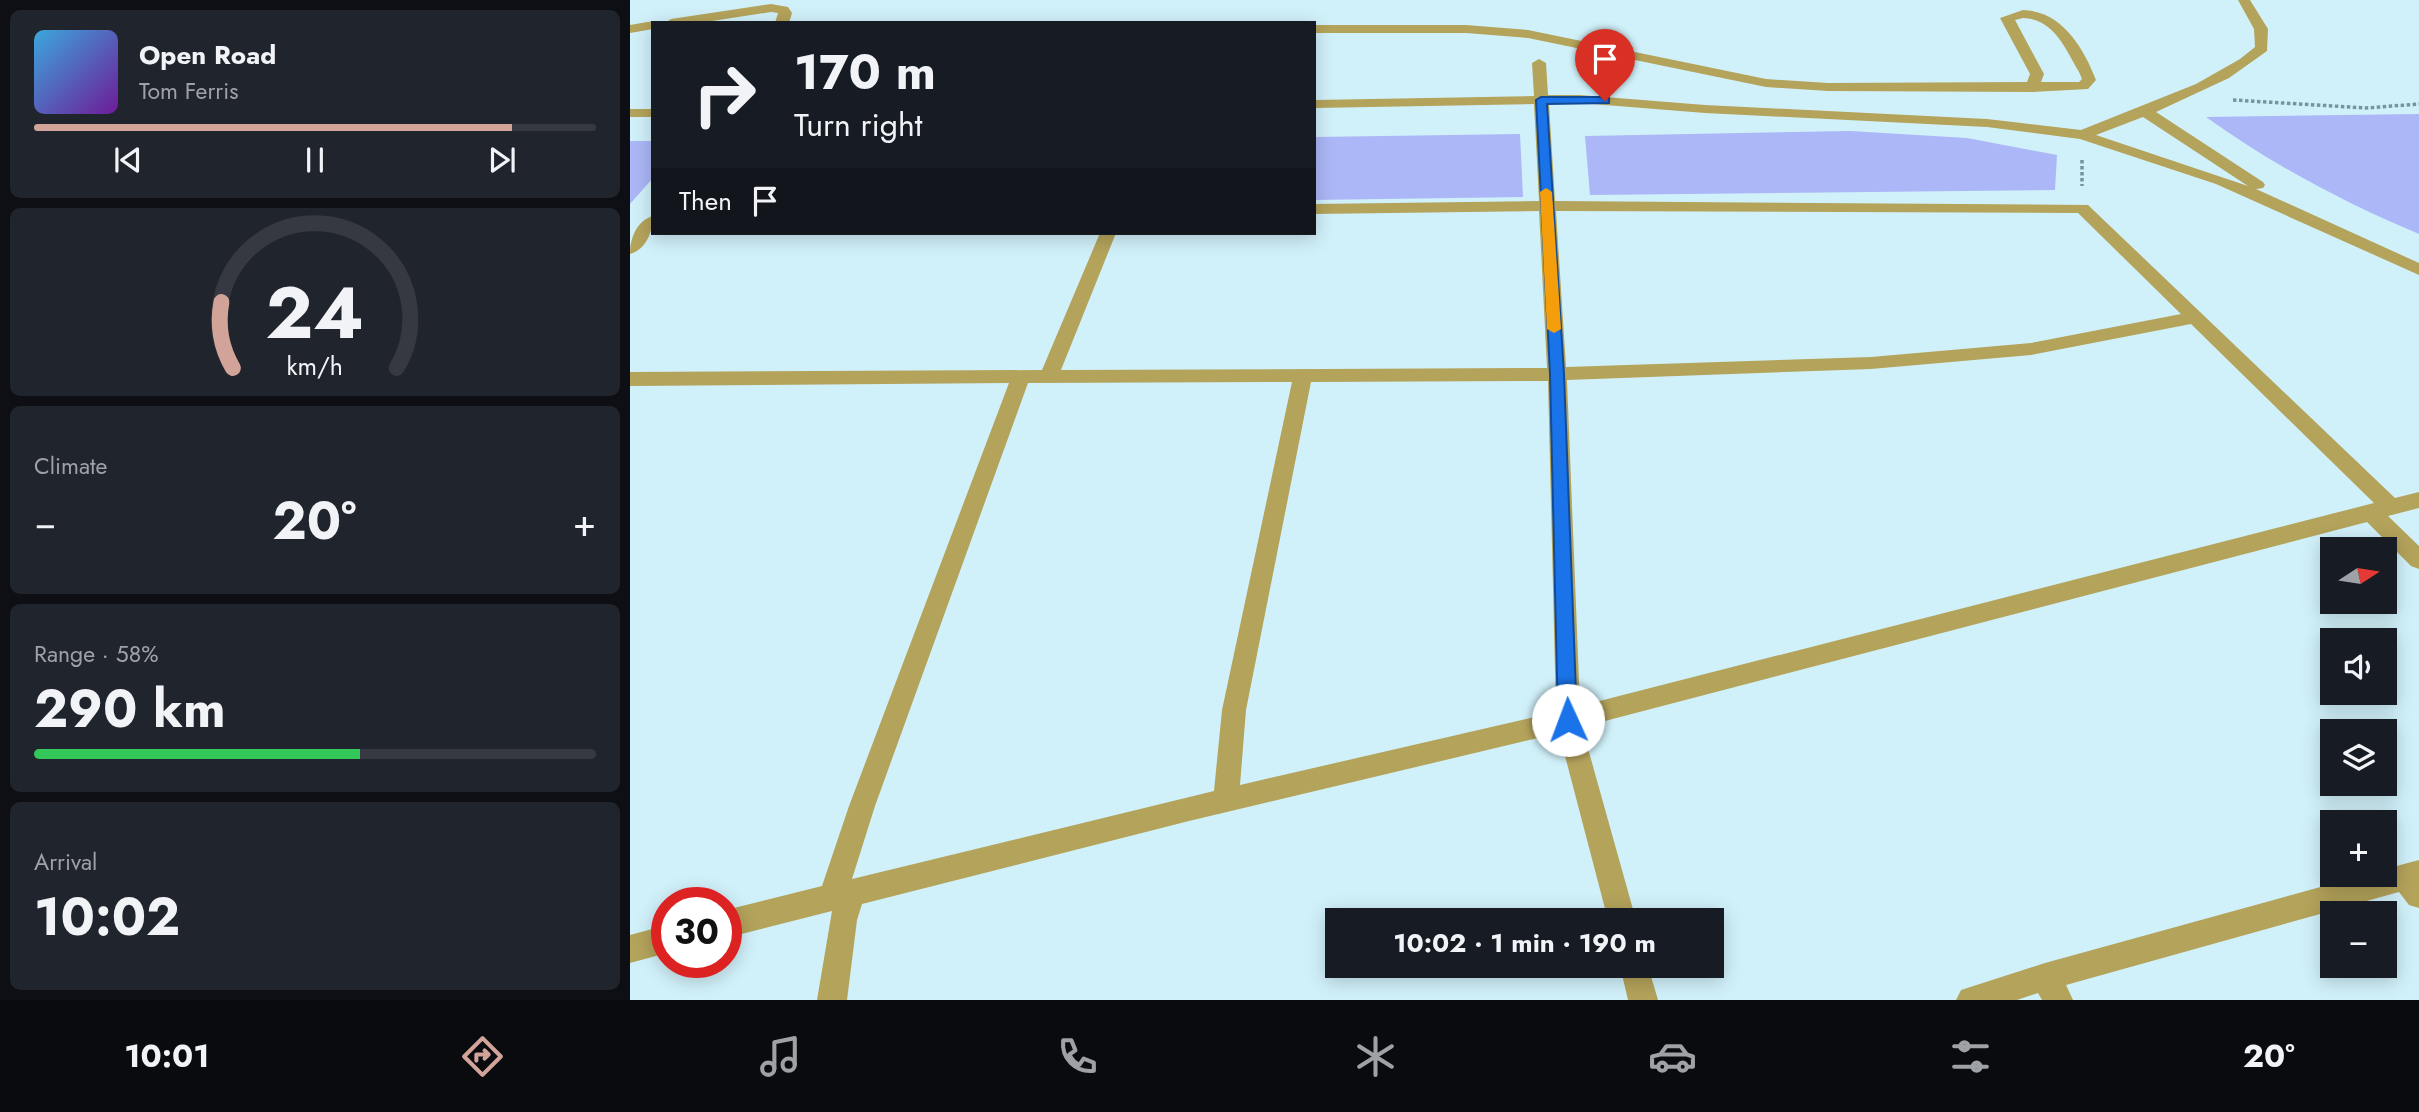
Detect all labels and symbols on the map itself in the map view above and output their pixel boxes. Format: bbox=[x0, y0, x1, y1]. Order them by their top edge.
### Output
pin bbox=[1575, 29, 1635, 101]
north arrow bbox=[2320, 537, 2398, 614]
position arrow bbox=[1531, 683, 1605, 757]
speed limit sign: 30 bbox=[651, 887, 742, 978]

